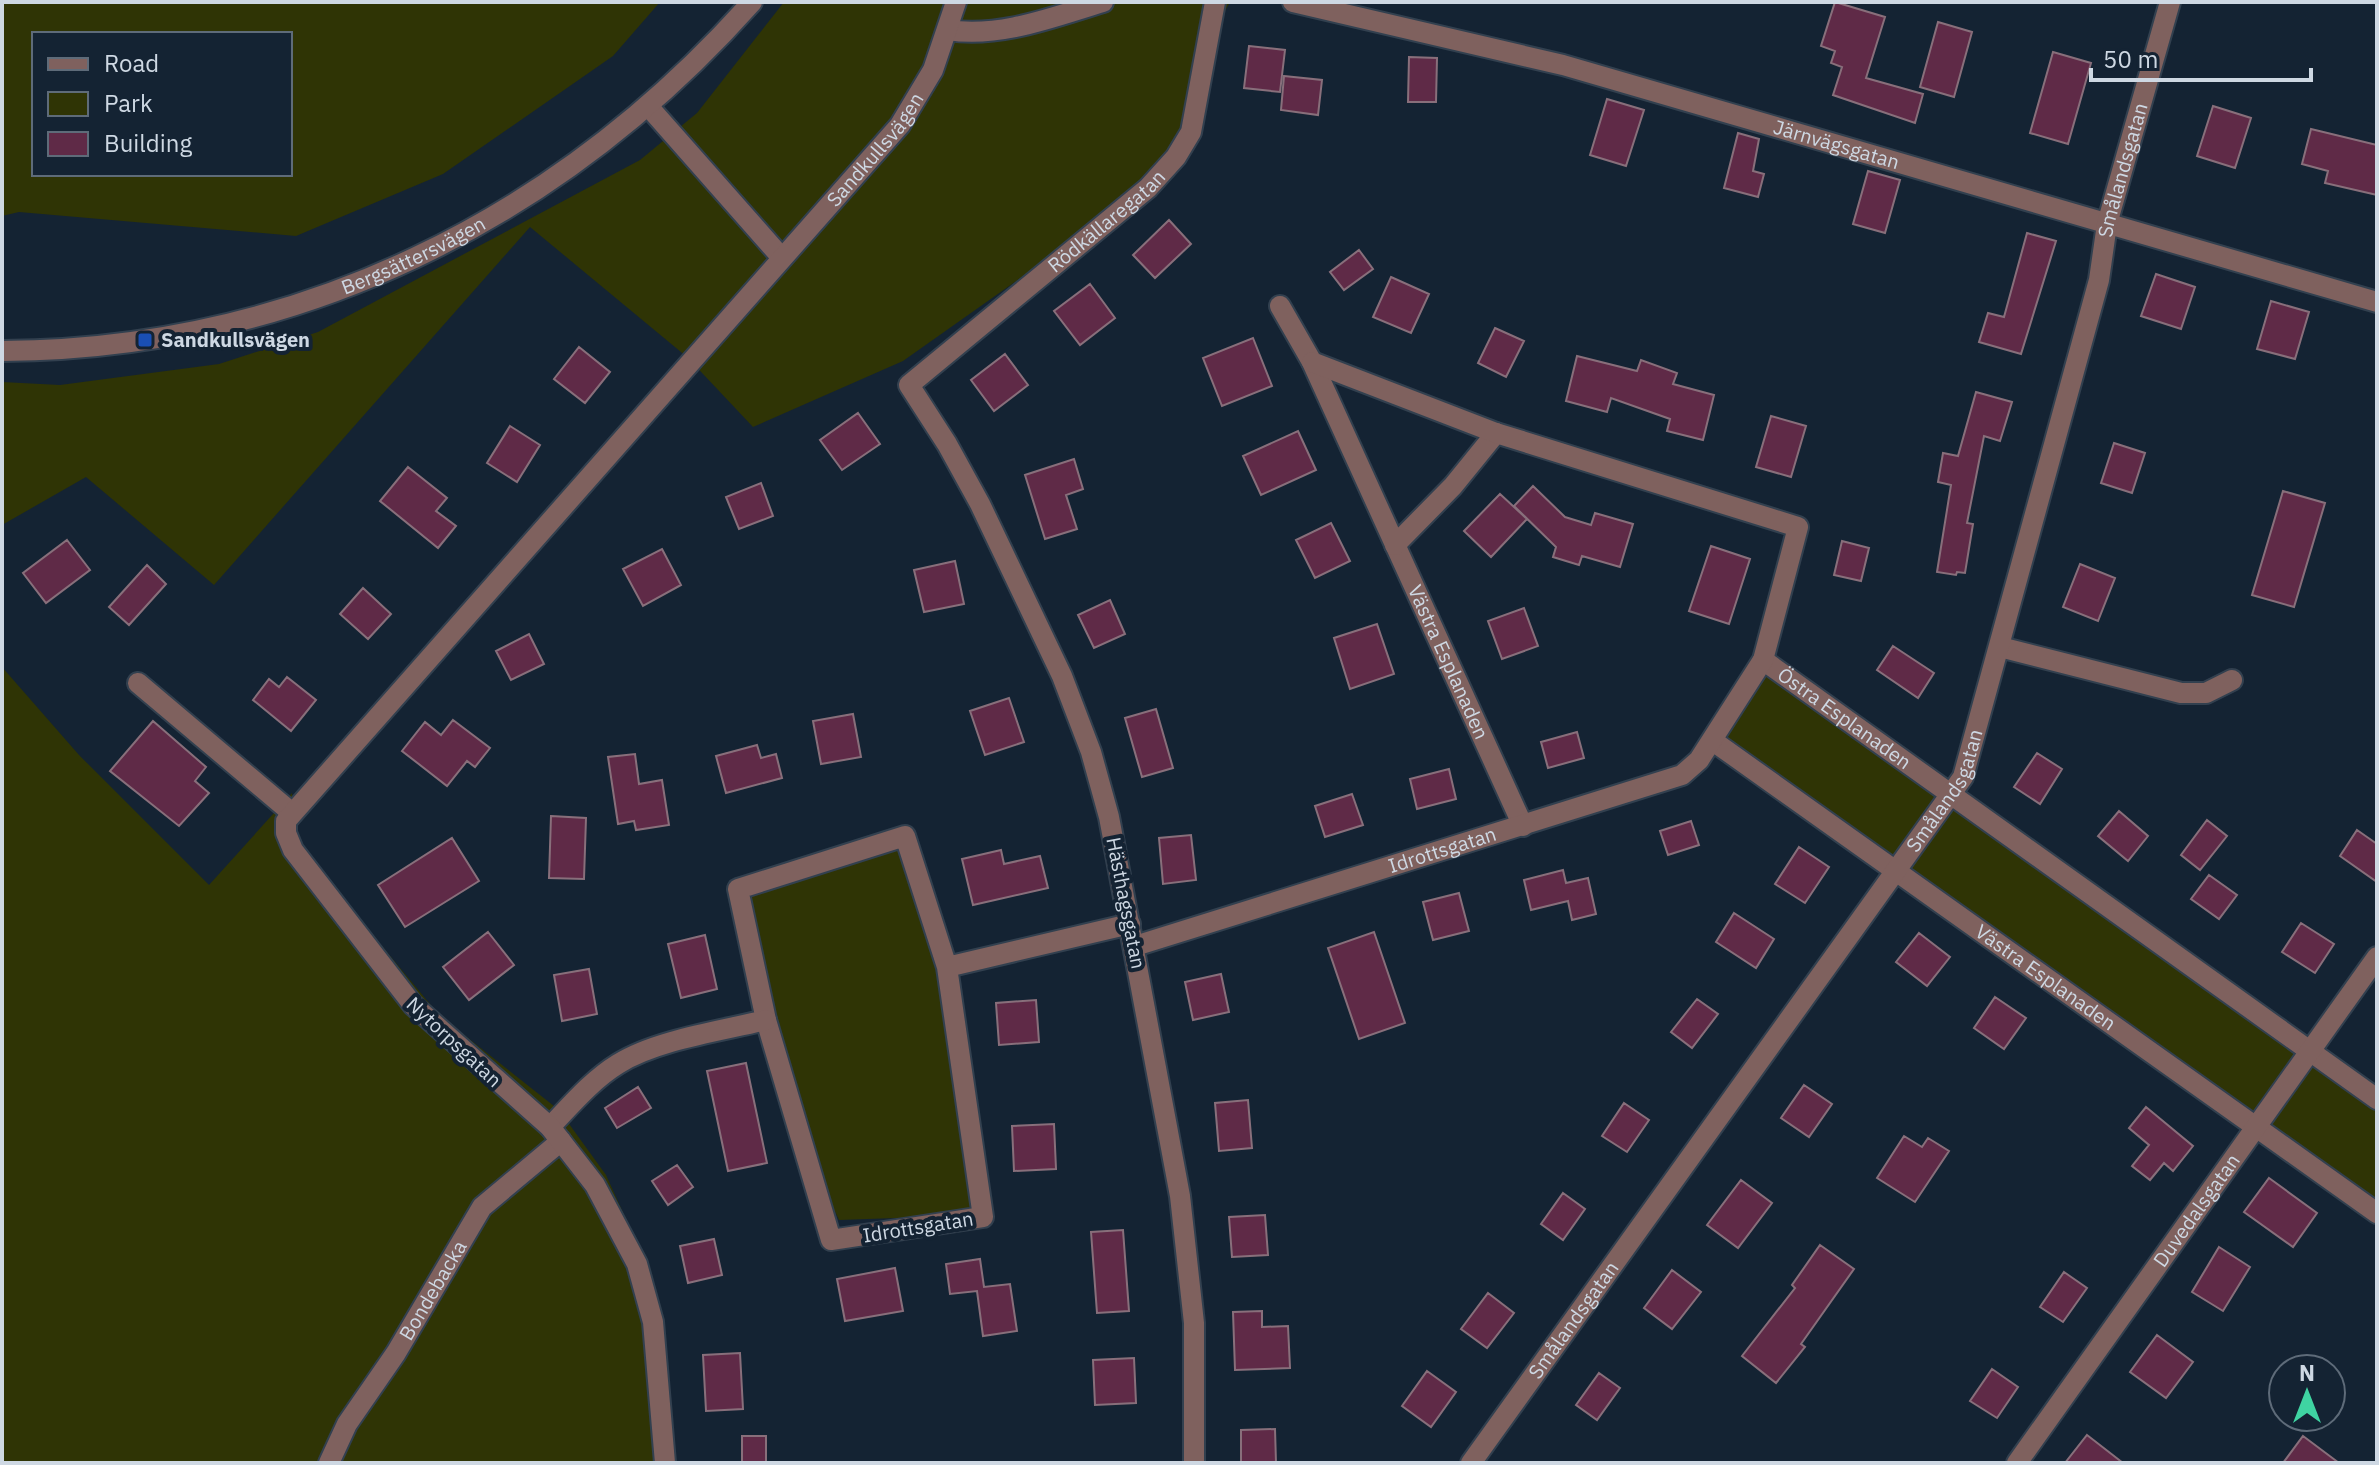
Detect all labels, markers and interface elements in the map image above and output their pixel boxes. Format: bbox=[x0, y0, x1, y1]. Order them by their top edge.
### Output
legend bbox=[32, 32, 292, 176]
scale bar bbox=[2091, 32, 2311, 82]
text: 50 m bbox=[2103, 43, 2158, 75]
text: Road bbox=[104, 47, 159, 79]
text: Park bbox=[104, 87, 153, 119]
street label: Sandkullsvägen bbox=[820, 87, 930, 212]
street label: Smålandsgatan bbox=[2091, 100, 2154, 239]
street label: Järnvägsgatan bbox=[1770, 113, 1903, 175]
text: Building bbox=[104, 127, 192, 159]
street label: Rödkällaregatan bbox=[1042, 164, 1171, 278]
street label: Bergsättersvägen bbox=[337, 210, 490, 301]
place label: Sandkullsvägen bbox=[161, 326, 310, 353]
marker: Sandkullsvägen bbox=[136, 331, 154, 349]
street label: Västra Esplanaden bbox=[1402, 580, 1496, 743]
street label: Östra Esplanaden bbox=[1772, 661, 1917, 775]
street label: Smålandsgatan bbox=[1899, 726, 1989, 857]
street label: Idrottsgatan bbox=[1385, 820, 1500, 879]
street label: Hästhagsgatan bbox=[1100, 835, 1153, 971]
street label: Västra Esplanaden bbox=[1970, 918, 2122, 1036]
street label: Nytorpsgatan bbox=[401, 991, 508, 1093]
street label: Duvedalsgatan bbox=[2147, 1148, 2246, 1272]
street label: Idrottsgatan bbox=[861, 1204, 975, 1249]
street label: Bondebacka bbox=[393, 1235, 473, 1345]
street label: Smålandsgatan bbox=[1522, 1255, 1625, 1384]
north arrow bbox=[2267, 1353, 2347, 1433]
text: N bbox=[2299, 1358, 2315, 1387]

